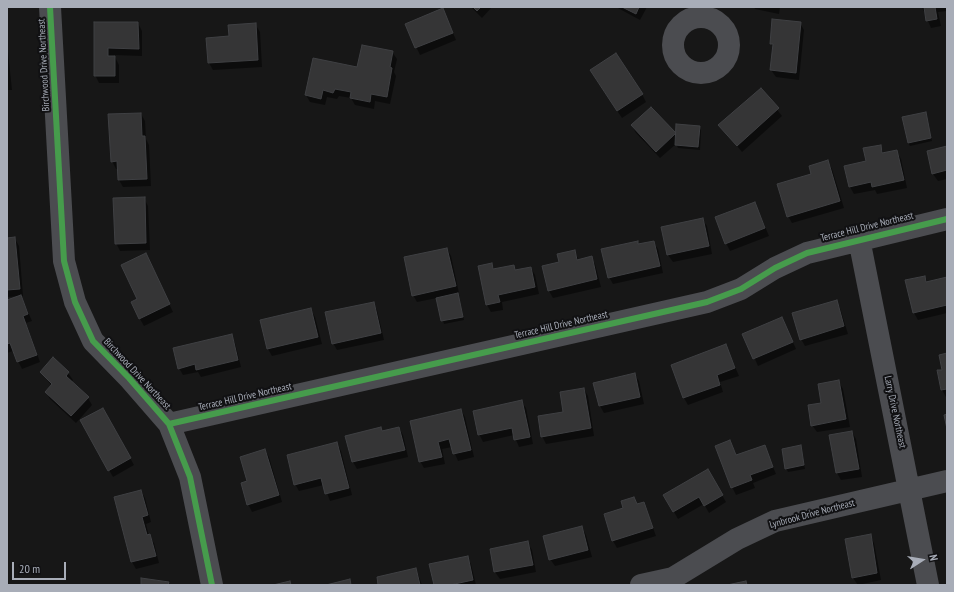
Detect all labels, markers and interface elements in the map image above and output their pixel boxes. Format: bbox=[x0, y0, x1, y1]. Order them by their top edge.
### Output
street label: Birchwood Drive Northeast bbox=[36, 18, 52, 112]
street label: Terrace Hill Drive Northeast bbox=[819, 210, 915, 244]
street label: Terrace Hill Drive Northeast bbox=[513, 308, 609, 342]
street label: Birchwood Drive Northeast bbox=[101, 336, 173, 412]
street label: Larry Drive Northeast bbox=[881, 375, 909, 449]
street label: Terrace Hill Drive Northeast bbox=[197, 380, 293, 414]
street label: Lynbrook Drive Northeast bbox=[768, 497, 856, 531]
north arrow bbox=[902, 540, 942, 580]
text: N bbox=[926, 553, 941, 562]
scale bar bbox=[14, 554, 68, 580]
text: 20 m bbox=[19, 561, 40, 576]

